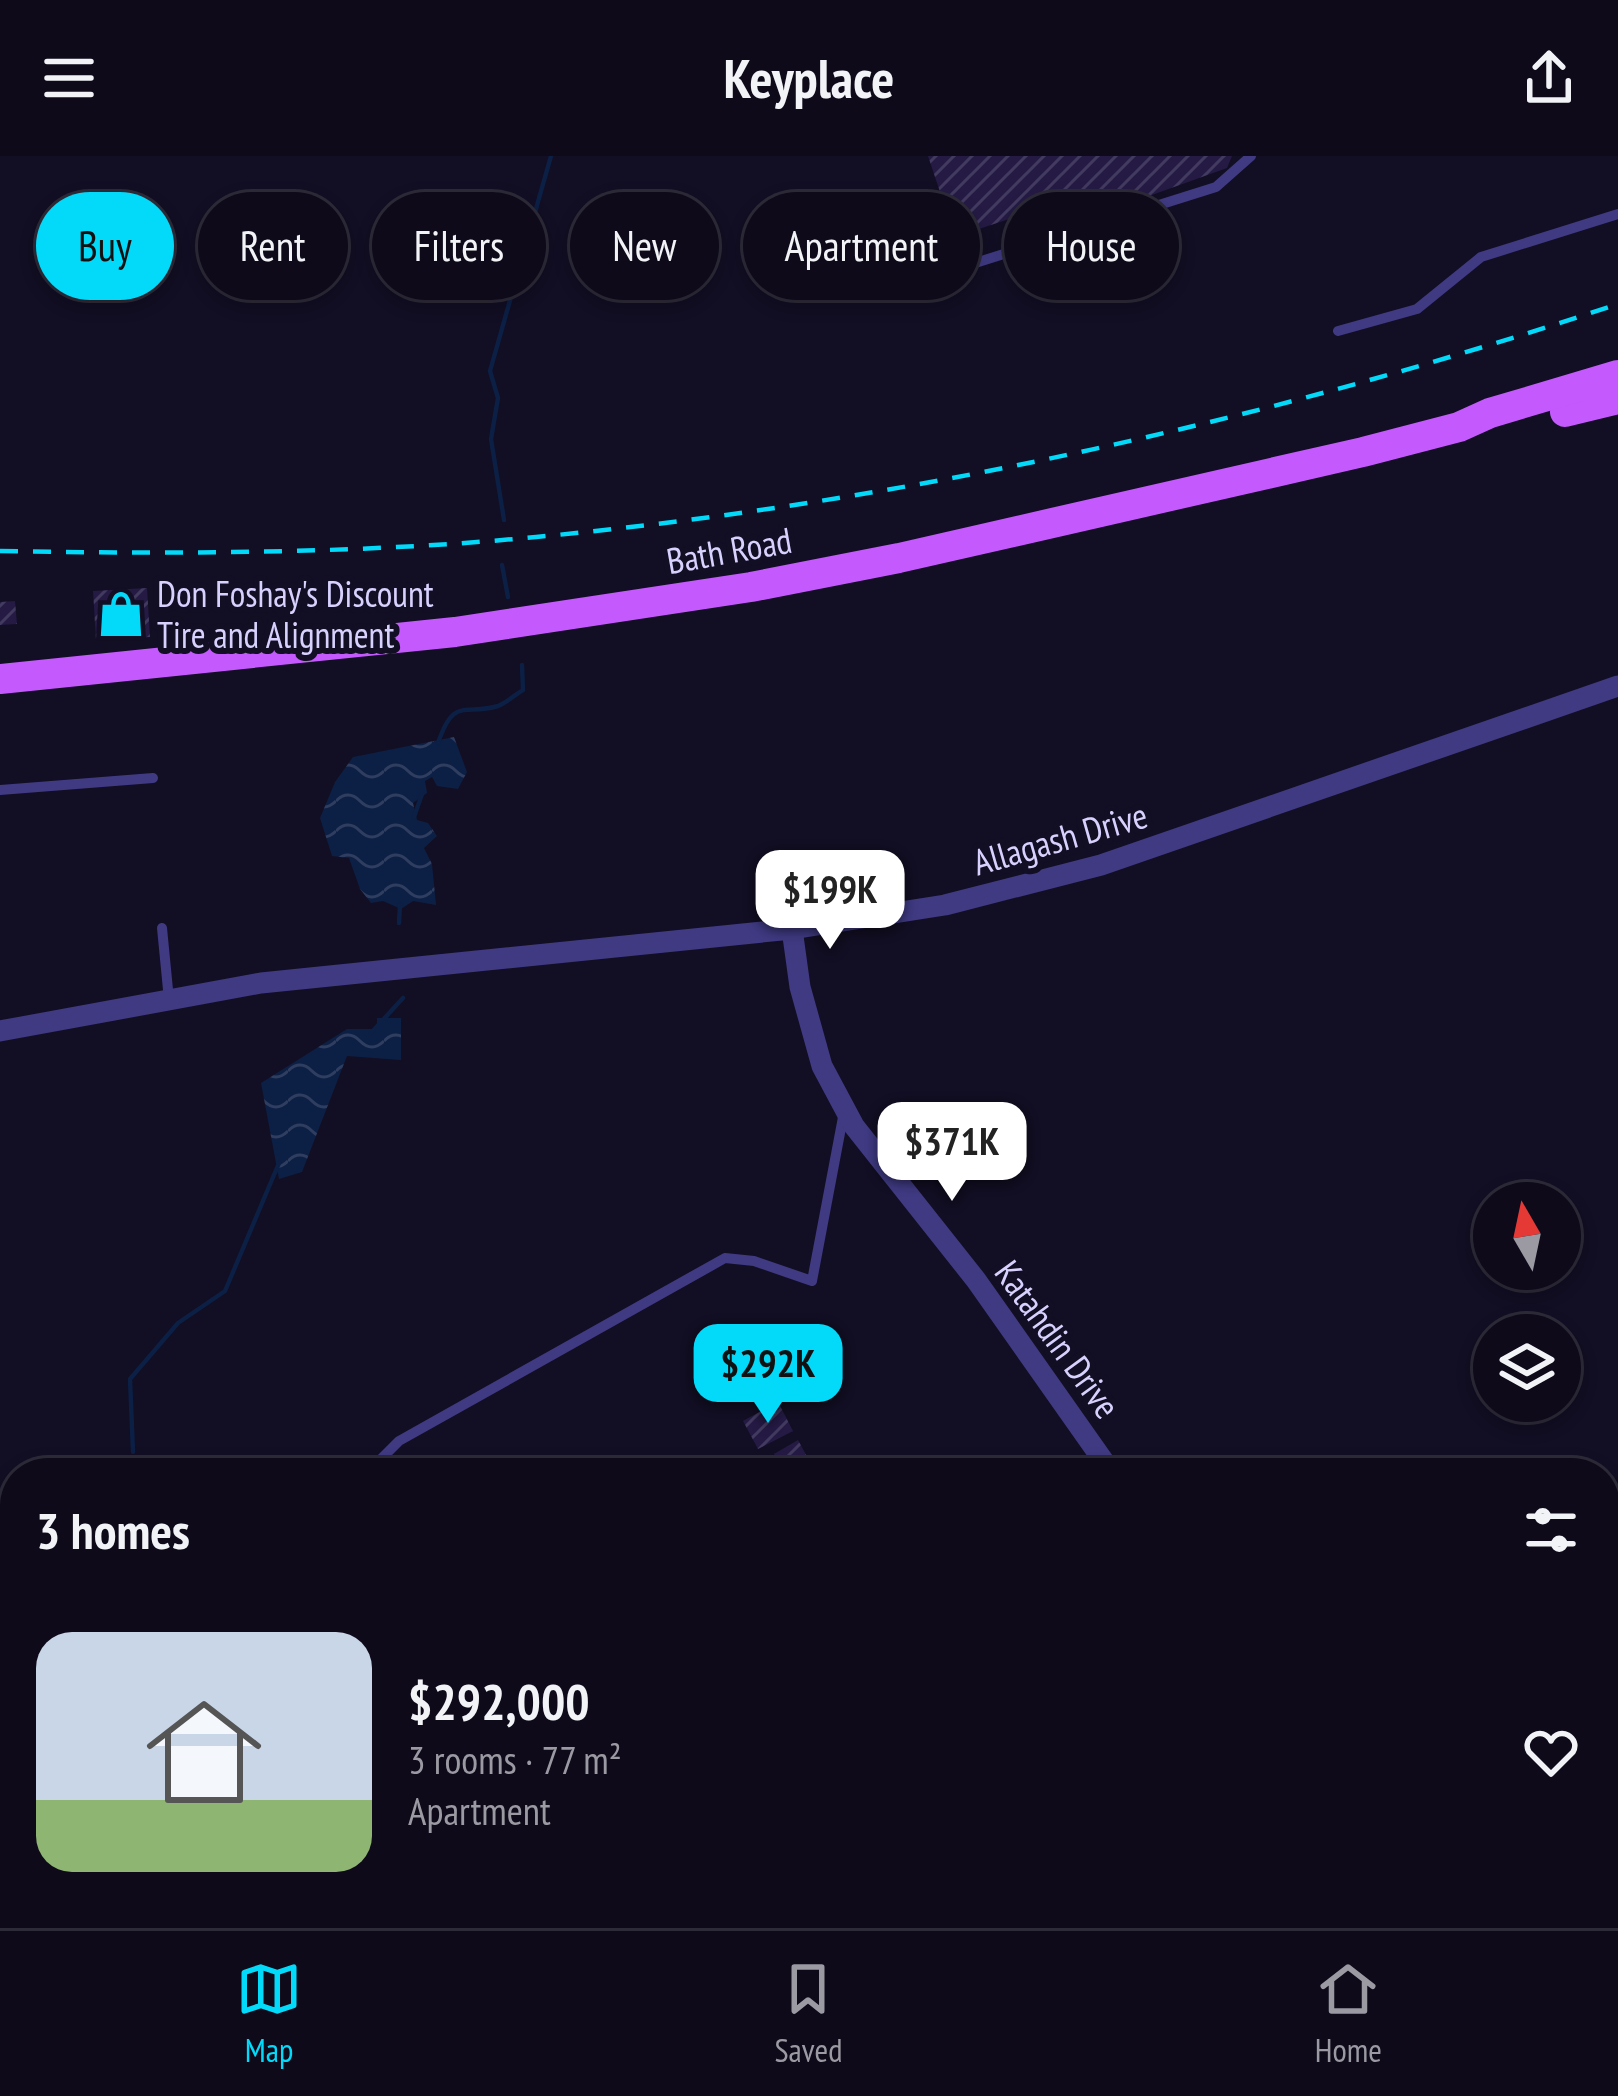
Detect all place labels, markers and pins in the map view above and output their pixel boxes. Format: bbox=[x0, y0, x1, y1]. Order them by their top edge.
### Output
place label: Don Foshay's Discount Tire and Alignment bbox=[157, 570, 434, 658]
shop icon: Don Foshay's Discount Tire and Alignment bbox=[96, 589, 146, 639]
pin: $199K bbox=[746, 850, 914, 952]
pin: $371K bbox=[868, 1102, 1036, 1204]
pin: $292K bbox=[684, 1324, 852, 1426]

